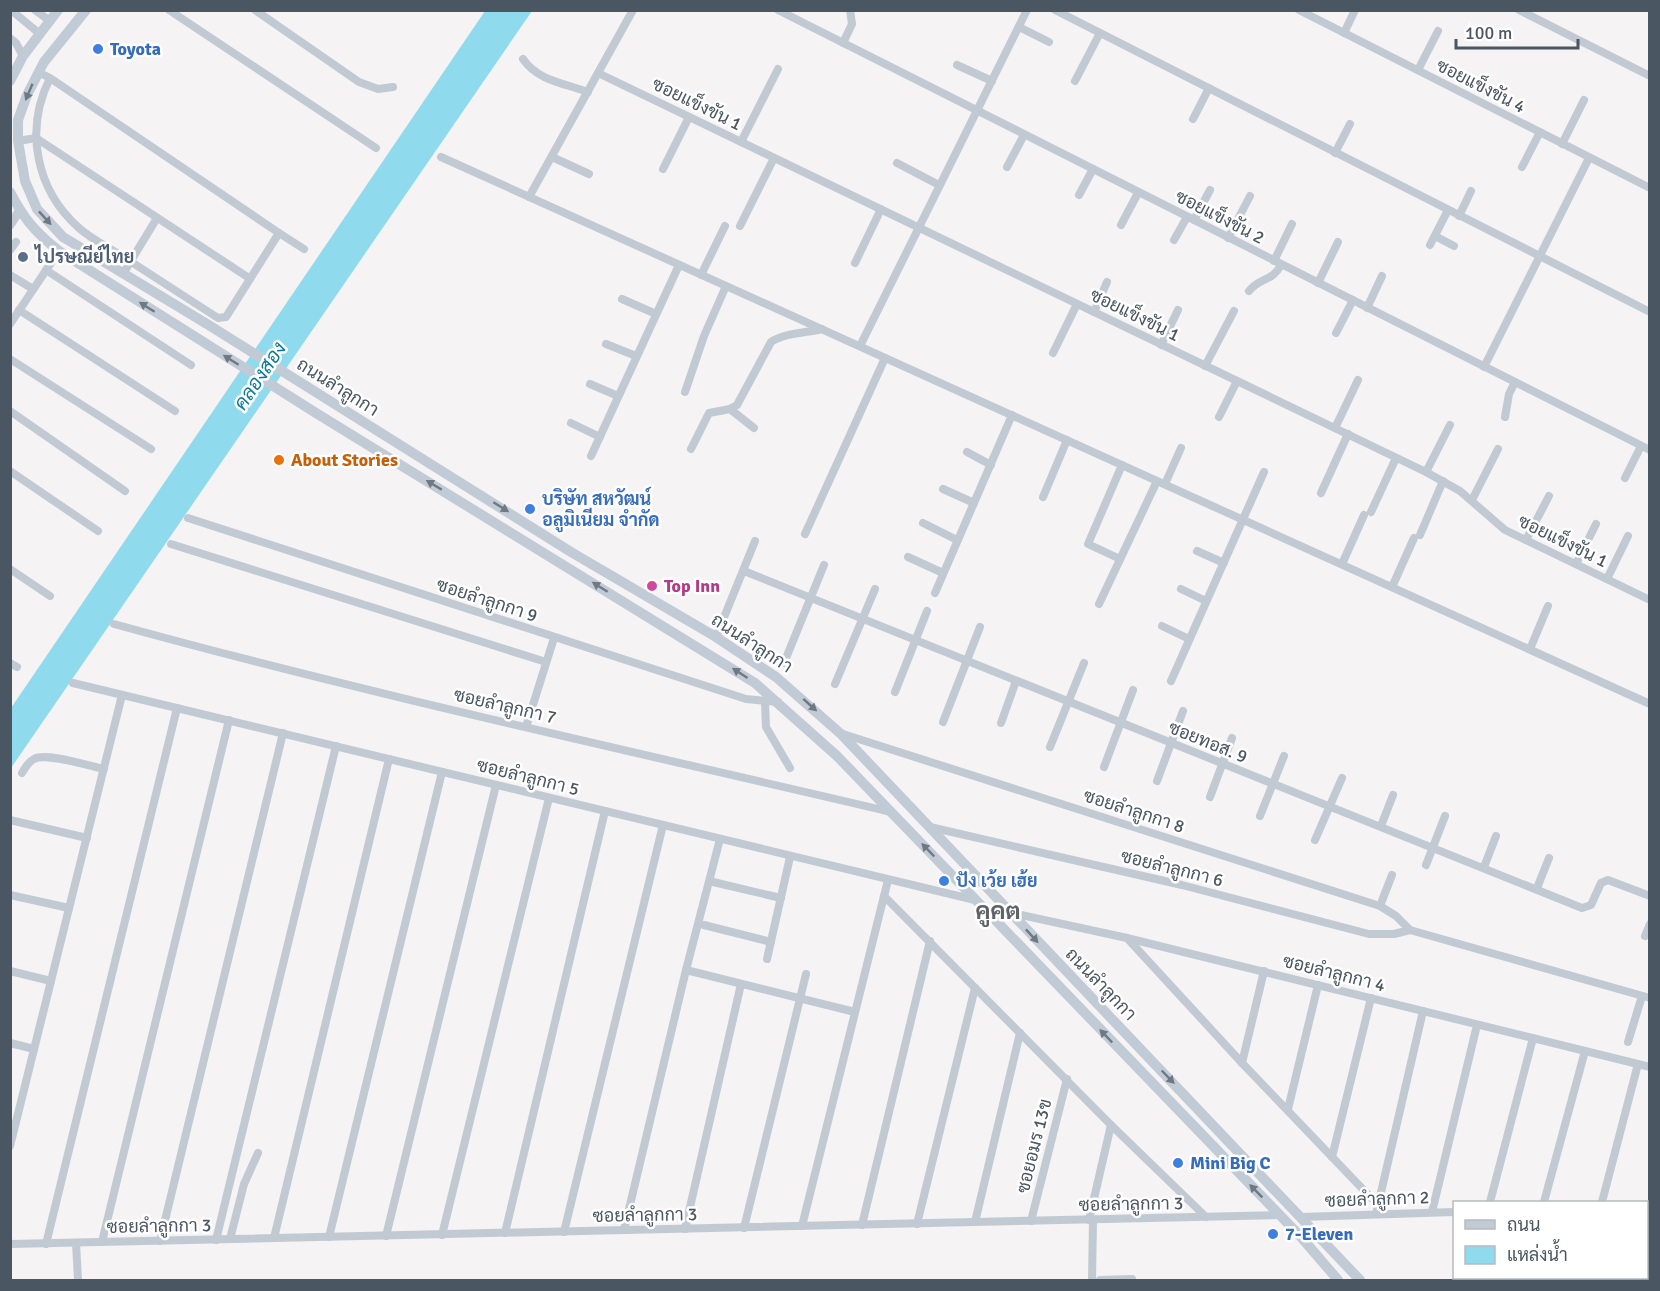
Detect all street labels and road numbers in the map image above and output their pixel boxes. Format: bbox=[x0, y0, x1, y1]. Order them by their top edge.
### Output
street label: ซอยแข็งขัน 4 bbox=[1433, 51, 1531, 118]
street label: ซอยแข็งขัน 1 bbox=[649, 70, 747, 135]
street label: ซอยแข็งขัน 2 bbox=[1172, 182, 1270, 249]
street label: ซอยแข็งขัน 1 bbox=[1087, 281, 1185, 346]
street label: ถนนลำลูกกา bbox=[292, 353, 383, 423]
street label: ซอยแข็งขัน 1 bbox=[1515, 507, 1613, 572]
street label: ซอยลำลูกกา 9 bbox=[433, 573, 540, 629]
street label: ถนนลำลูกกา bbox=[706, 609, 797, 679]
street label: ซอยลำลูกกา 7 bbox=[451, 684, 558, 730]
street label: ซอยทอส. 9 bbox=[1165, 716, 1251, 768]
street label: ซอยลำลูกกา 5 bbox=[474, 754, 581, 802]
street label: ซอยลำลูกกา 8 bbox=[1080, 784, 1187, 840]
street label: ซอยลำลูกกา 6 bbox=[1118, 845, 1225, 893]
street label: ถนนลำลูกกา bbox=[1060, 943, 1141, 1026]
street label: ซอยลำลูกกา 4 bbox=[1280, 950, 1388, 998]
street label: ซอยอมร 13ข bbox=[1012, 1097, 1056, 1195]
street label: ซอยลำลูกกา 2 bbox=[1324, 1186, 1430, 1214]
street label: ซอยลำลูกกา 3 bbox=[1078, 1192, 1184, 1218]
street label: ซอยลำลูกกา 3 bbox=[592, 1203, 698, 1229]
street label: ซอยลำลูกกา 3 bbox=[106, 1214, 212, 1240]

